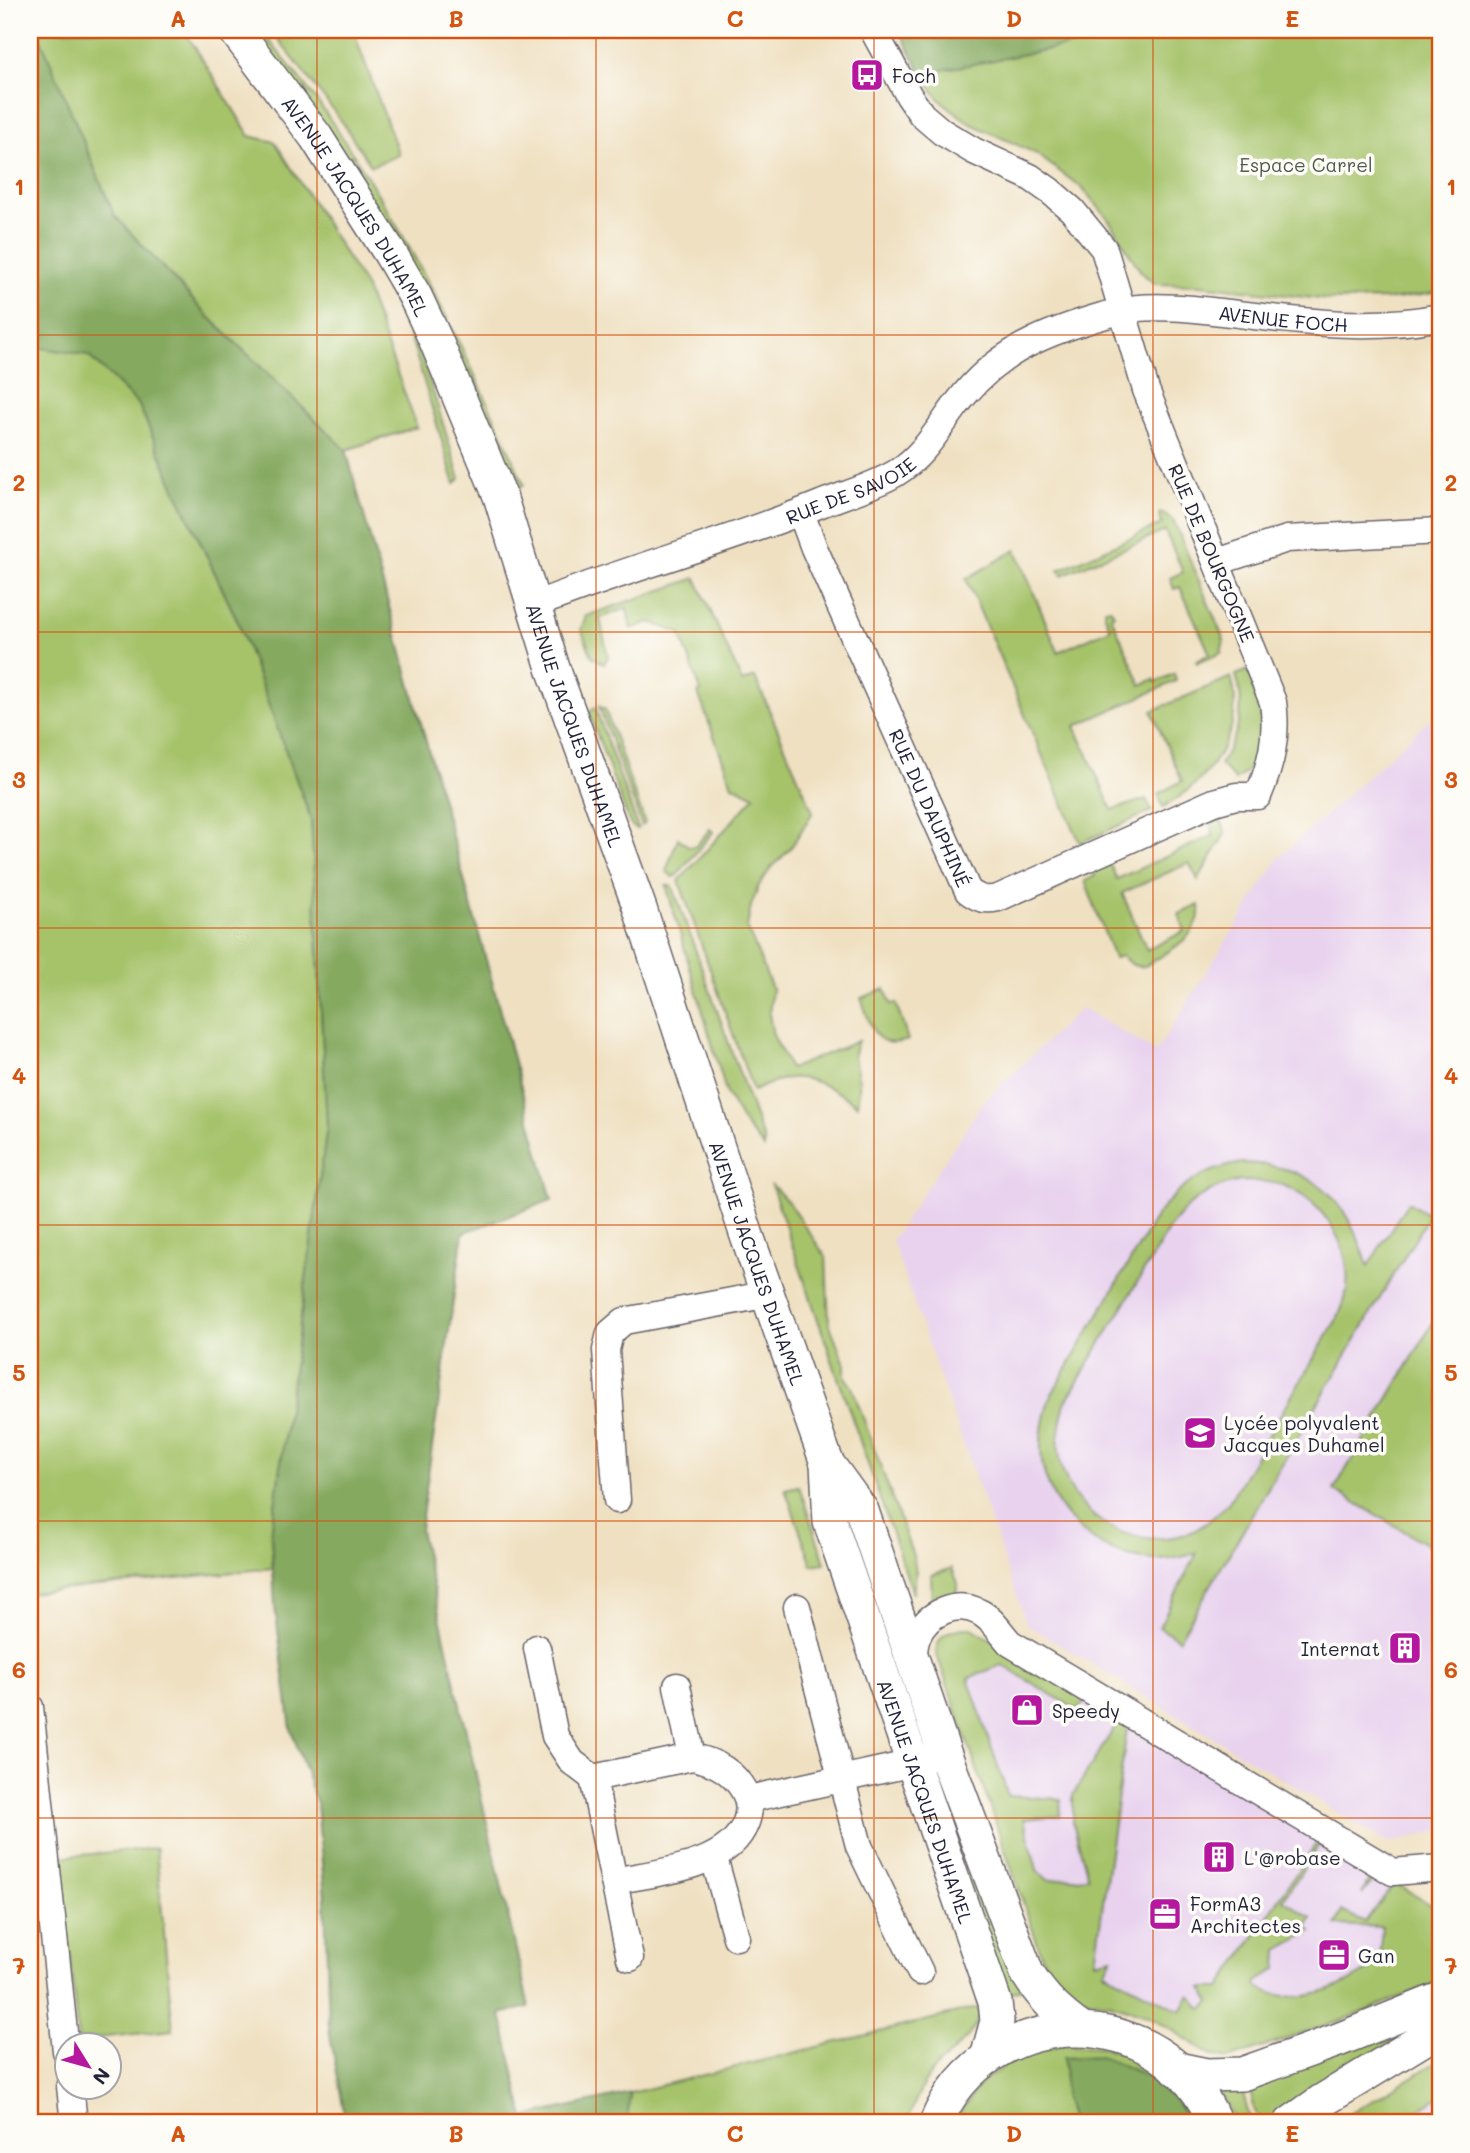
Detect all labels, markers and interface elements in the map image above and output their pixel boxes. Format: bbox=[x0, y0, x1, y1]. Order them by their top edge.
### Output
text: A bbox=[170, 3, 186, 33]
text: B bbox=[448, 3, 464, 33]
text: C bbox=[726, 3, 744, 33]
text: D bbox=[1006, 3, 1022, 33]
text: E bbox=[1285, 3, 1299, 33]
bus stop icon: Foch bbox=[848, 56, 886, 94]
place label: Foch bbox=[892, 63, 936, 88]
street label: AVENUE JACQUES DUHAMEL bbox=[277, 91, 435, 320]
park label: Espace Carrel bbox=[1239, 152, 1373, 177]
text: 1 bbox=[14, 171, 24, 201]
text: 1 bbox=[1446, 171, 1456, 201]
street label: AVENUE FOCH bbox=[1217, 299, 1348, 337]
street label: RUE DE SAVOIE bbox=[782, 451, 921, 529]
street label: RUE DE BOURGOGNE bbox=[1163, 460, 1261, 646]
text: 2 bbox=[13, 467, 25, 497]
text: 2 bbox=[1445, 467, 1457, 497]
street label: AVENUE JACQUES DUHAMEL bbox=[521, 600, 629, 851]
street label: RUE DU DAUPHINÉ bbox=[884, 725, 977, 891]
text: 3 bbox=[12, 764, 26, 794]
text: 3 bbox=[1444, 764, 1458, 794]
text: 4 bbox=[12, 1060, 26, 1090]
text: 4 bbox=[1444, 1060, 1458, 1090]
street label: AVENUE JACQUES DUHAMEL bbox=[704, 1137, 811, 1389]
text: 5 bbox=[12, 1357, 26, 1387]
text: 5 bbox=[1444, 1357, 1458, 1387]
place label: Lycée polyvalent Jacques Duhamel bbox=[1224, 1410, 1385, 1457]
school or university icon: Lycée polyvalent Jacques Duhamel bbox=[1181, 1414, 1219, 1452]
building icon: Internat bbox=[1386, 1629, 1424, 1667]
place label: Internat bbox=[1301, 1636, 1380, 1661]
text: 6 bbox=[12, 1654, 26, 1684]
text: 6 bbox=[1444, 1654, 1458, 1684]
street label: AVENUE JACQUES DUHAMEL bbox=[872, 1676, 980, 1927]
shop icon: Speedy bbox=[1008, 1691, 1046, 1729]
place label: Speedy bbox=[1052, 1698, 1120, 1723]
building icon: L'@robase bbox=[1200, 1838, 1238, 1876]
place label: L'@robase bbox=[1244, 1845, 1341, 1870]
place label: FormA3 Architectes bbox=[1190, 1891, 1301, 1938]
office icon: FormA3 Architectes bbox=[1146, 1895, 1184, 1933]
office icon: Gan bbox=[1315, 1936, 1353, 1974]
place label: Gan bbox=[1358, 1943, 1394, 1968]
text: 7 bbox=[13, 1950, 26, 1980]
text: 7 bbox=[1445, 1950, 1458, 1980]
north arrow bbox=[52, 2030, 122, 2100]
text: N bbox=[88, 2063, 116, 2090]
text: A bbox=[170, 2118, 186, 2148]
text: B bbox=[448, 2118, 464, 2148]
text: C bbox=[726, 2118, 744, 2148]
text: D bbox=[1006, 2118, 1022, 2148]
text: E bbox=[1285, 2118, 1299, 2148]

